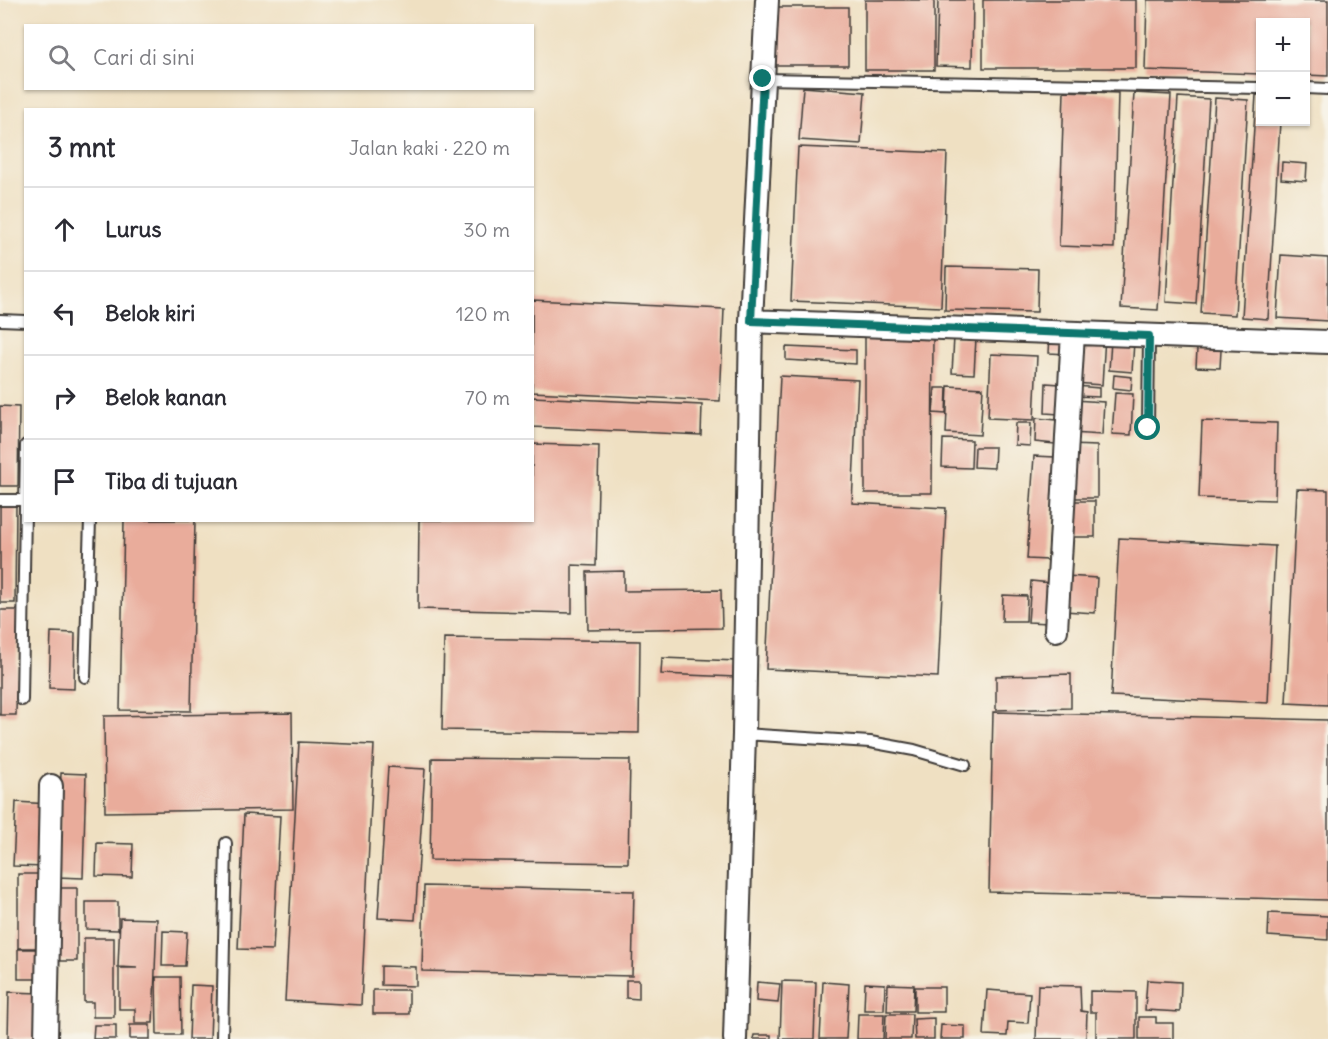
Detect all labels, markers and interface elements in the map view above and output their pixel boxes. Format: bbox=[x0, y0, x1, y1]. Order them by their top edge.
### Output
map controls bbox=[1256, 18, 1310, 126]
button: + bbox=[1256, 18, 1310, 72]
search box bbox=[24, 24, 534, 90]
icon: search bbox=[45, 41, 78, 74]
text: Cari di sini bbox=[93, 43, 195, 71]
route end bbox=[749, 65, 775, 91]
button: − bbox=[1256, 72, 1310, 126]
text: 3 mnt bbox=[48, 131, 115, 164]
text: Jalan kaki · 220 m bbox=[349, 135, 510, 160]
icon: ahead bbox=[48, 213, 81, 246]
text: Lurus bbox=[105, 215, 161, 243]
text: 30 m bbox=[463, 217, 510, 242]
icon: left bbox=[48, 297, 81, 330]
text: Belok kiri bbox=[105, 299, 195, 327]
text: 120 m bbox=[456, 301, 510, 326]
icon: right bbox=[48, 381, 81, 414]
text: Belok kanan bbox=[105, 383, 227, 411]
text: 70 m bbox=[465, 385, 510, 410]
route start bbox=[1134, 414, 1160, 440]
icon: arrive bbox=[48, 465, 81, 498]
text: Tiba di tujuan bbox=[105, 467, 238, 495]

